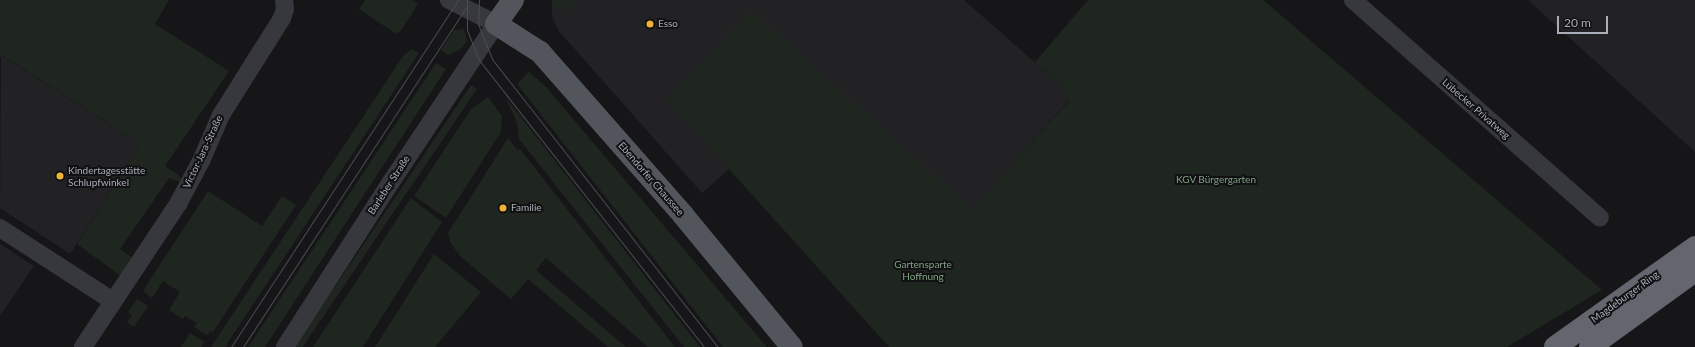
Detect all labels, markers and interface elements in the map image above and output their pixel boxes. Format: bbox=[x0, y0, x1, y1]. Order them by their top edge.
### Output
scale bar bbox=[1559, 8, 1610, 34]
text: 20 m bbox=[1564, 15, 1591, 30]
place label: Esso bbox=[658, 18, 678, 30]
marker: Esso bbox=[645, 19, 655, 29]
street label: Lübecker Privatweg bbox=[1440, 76, 1512, 142]
street label: Victor-Jara-Straße bbox=[181, 113, 225, 191]
street label: Ebendorfer Chaussee bbox=[616, 140, 686, 218]
street label: Barleber Straße bbox=[365, 153, 413, 217]
place label: Kindertagesstätte Schlupfwinkel bbox=[68, 164, 145, 188]
marker: Kindertagesstätte Schlupfwinkel bbox=[55, 171, 65, 181]
park label: KGV Bürgergarten bbox=[1176, 174, 1256, 186]
place label: Familie bbox=[511, 202, 542, 214]
marker: Familie bbox=[498, 203, 508, 213]
park label: Gartensparte Hoffnung bbox=[894, 258, 952, 282]
street label: Magdeburger Ring bbox=[1589, 268, 1661, 326]

